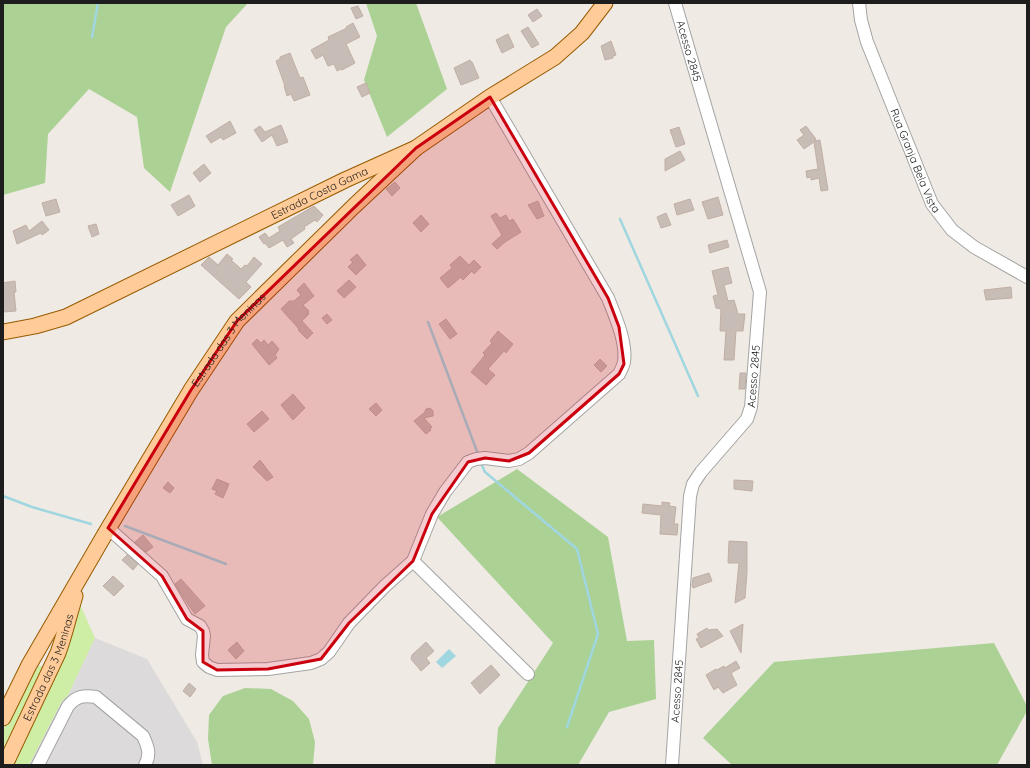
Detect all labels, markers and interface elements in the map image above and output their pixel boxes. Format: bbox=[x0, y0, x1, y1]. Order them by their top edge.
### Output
street label: Acesso 2845 bbox=[674, 19, 704, 83]
street label: Rua Granja Bela Vista bbox=[887, 106, 943, 216]
street label: Estrada Costa Gama bbox=[269, 164, 370, 222]
street label: Estrada das 3 Meninas bbox=[188, 290, 269, 389]
street label: Acesso 2845 bbox=[744, 344, 763, 408]
street label: Estrada das 3 Meninas bbox=[20, 612, 76, 723]
street label: Acesso 2845 bbox=[668, 659, 686, 723]

